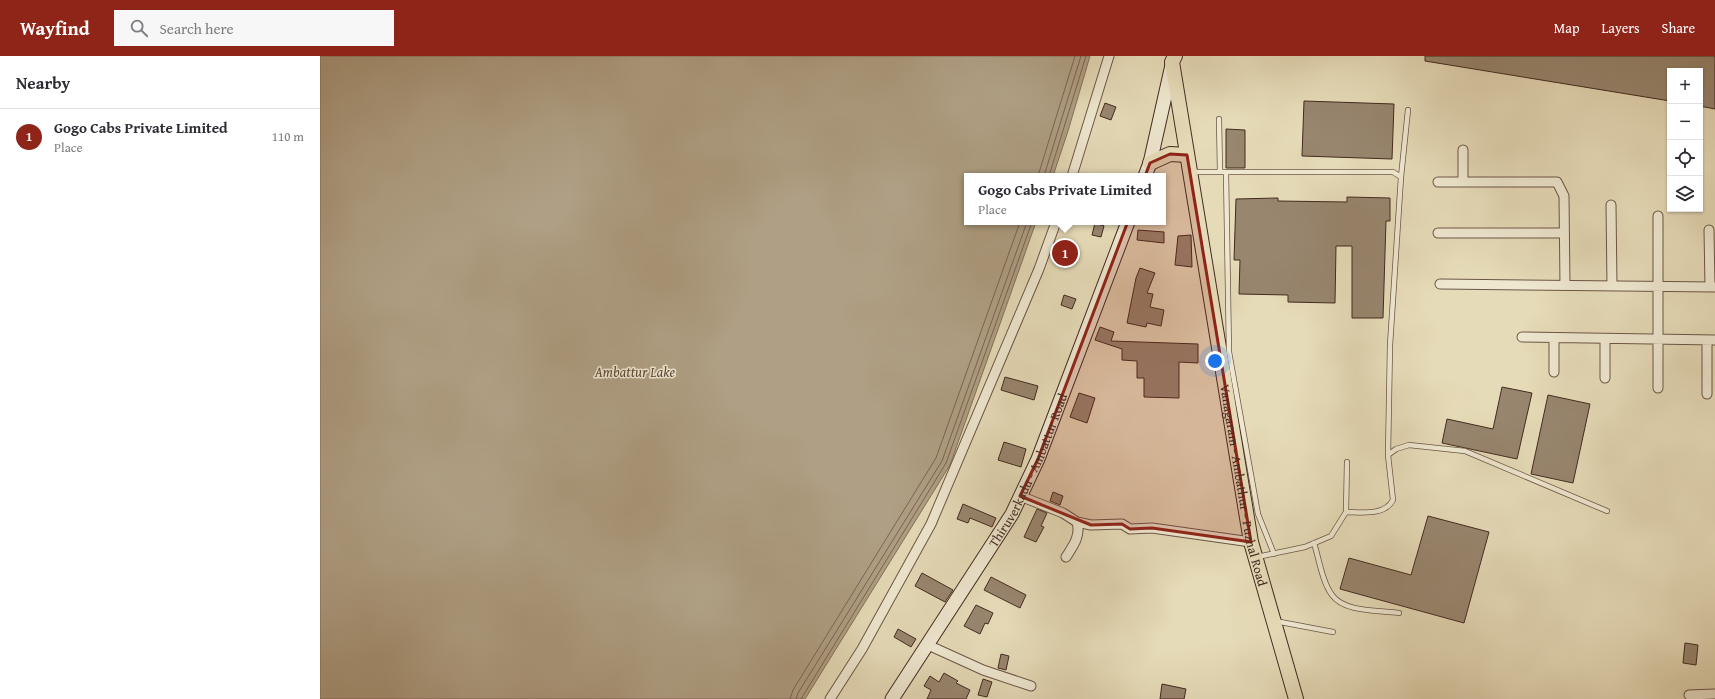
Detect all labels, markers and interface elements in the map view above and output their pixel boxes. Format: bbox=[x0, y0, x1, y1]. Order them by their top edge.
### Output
search box bbox=[114, 10, 394, 46]
text: Wayfind bbox=[20, 14, 90, 42]
icon: search bbox=[128, 17, 150, 39]
text: Search here bbox=[160, 18, 234, 39]
text: Map bbox=[1554, 18, 1580, 38]
text: Layers bbox=[1602, 18, 1640, 38]
text: Share bbox=[1662, 18, 1695, 38]
map controls bbox=[1667, 68, 1703, 212]
button: + bbox=[1667, 68, 1703, 104]
text: Nearby bbox=[16, 70, 70, 95]
button: − bbox=[1667, 104, 1703, 140]
text: Gogo Cabs Private Limited bbox=[54, 117, 228, 138]
text: 1 bbox=[26, 127, 32, 146]
text: 110 m bbox=[272, 127, 304, 146]
text: Place bbox=[54, 138, 83, 157]
button: locate bbox=[1667, 140, 1703, 176]
popup bbox=[964, 173, 1166, 225]
button: layers bbox=[1667, 176, 1703, 212]
text: Gogo Cabs Private Limited bbox=[978, 179, 1152, 200]
text: Place bbox=[978, 200, 1007, 219]
pin: 1 bbox=[1052, 238, 1078, 268]
your location bbox=[1205, 351, 1225, 371]
water label: Ambattur Lake bbox=[594, 362, 675, 382]
street label: Vanagaram - Ambathur - Puzhal Road bbox=[1215, 383, 1272, 588]
street label: Thiruverkadu - Ambattur Road bbox=[984, 390, 1072, 551]

